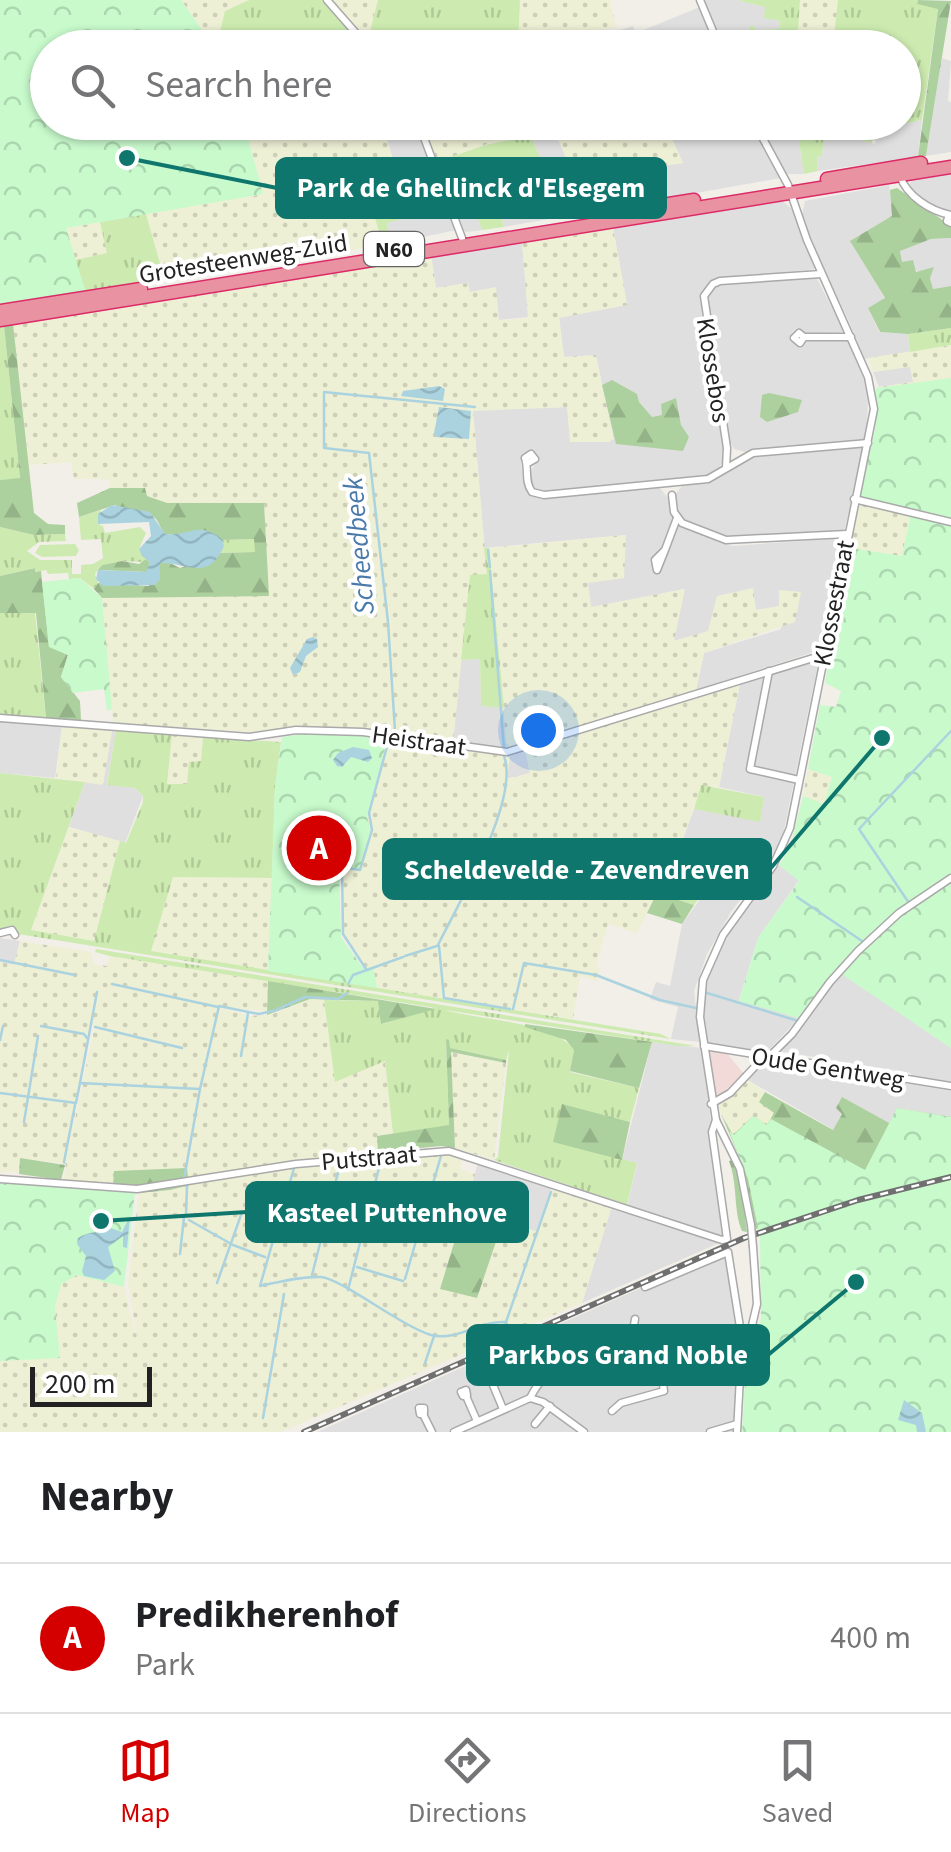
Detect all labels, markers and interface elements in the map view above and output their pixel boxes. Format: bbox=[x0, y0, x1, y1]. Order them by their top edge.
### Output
search box bbox=[30, 30, 921, 140]
icon: search bbox=[65, 58, 120, 113]
text: Search here bbox=[145, 58, 332, 112]
callout: Park de Ghellinck d'Elsegem bbox=[277, 159, 665, 217]
text: Park de Ghellinck d'Elsegem bbox=[297, 168, 645, 208]
street label: Grotesteenweg-Zuid bbox=[136, 225, 350, 293]
road number: N60 bbox=[364, 232, 424, 266]
street label: Klossebos bbox=[687, 315, 739, 425]
water label: Scheedbeek bbox=[333, 475, 385, 616]
street label: Klossestraat bbox=[804, 537, 864, 669]
your location bbox=[513, 705, 564, 756]
street label: Heistraat bbox=[369, 717, 469, 765]
pin: A bbox=[286, 810, 352, 886]
callout: Scheldevelde - Zevendreven bbox=[384, 840, 770, 898]
text: Scheldevelde - Zevendreven bbox=[404, 850, 750, 890]
street label: Oude Gentweg bbox=[749, 1038, 907, 1098]
street label: Putstraat bbox=[320, 1136, 419, 1180]
callout: Kasteel Puttenhove bbox=[247, 1183, 527, 1241]
text: Kasteel Puttenhove bbox=[267, 1193, 507, 1233]
callout: Parkbos Grand Noble bbox=[468, 1326, 768, 1384]
text: Parkbos Grand Noble bbox=[488, 1335, 748, 1375]
scale bar bbox=[30, 1362, 152, 1406]
text: 200 m bbox=[45, 1364, 116, 1404]
text: Nearby bbox=[40, 1467, 174, 1527]
text: Predikherenhof bbox=[135, 1588, 398, 1642]
text: A bbox=[63, 1615, 82, 1661]
text: 400 m bbox=[830, 1615, 911, 1661]
text: Park bbox=[135, 1642, 195, 1688]
tab: Map bbox=[118, 1733, 173, 1833]
tab: Directions bbox=[408, 1733, 527, 1833]
tab: Saved bbox=[762, 1733, 833, 1833]

